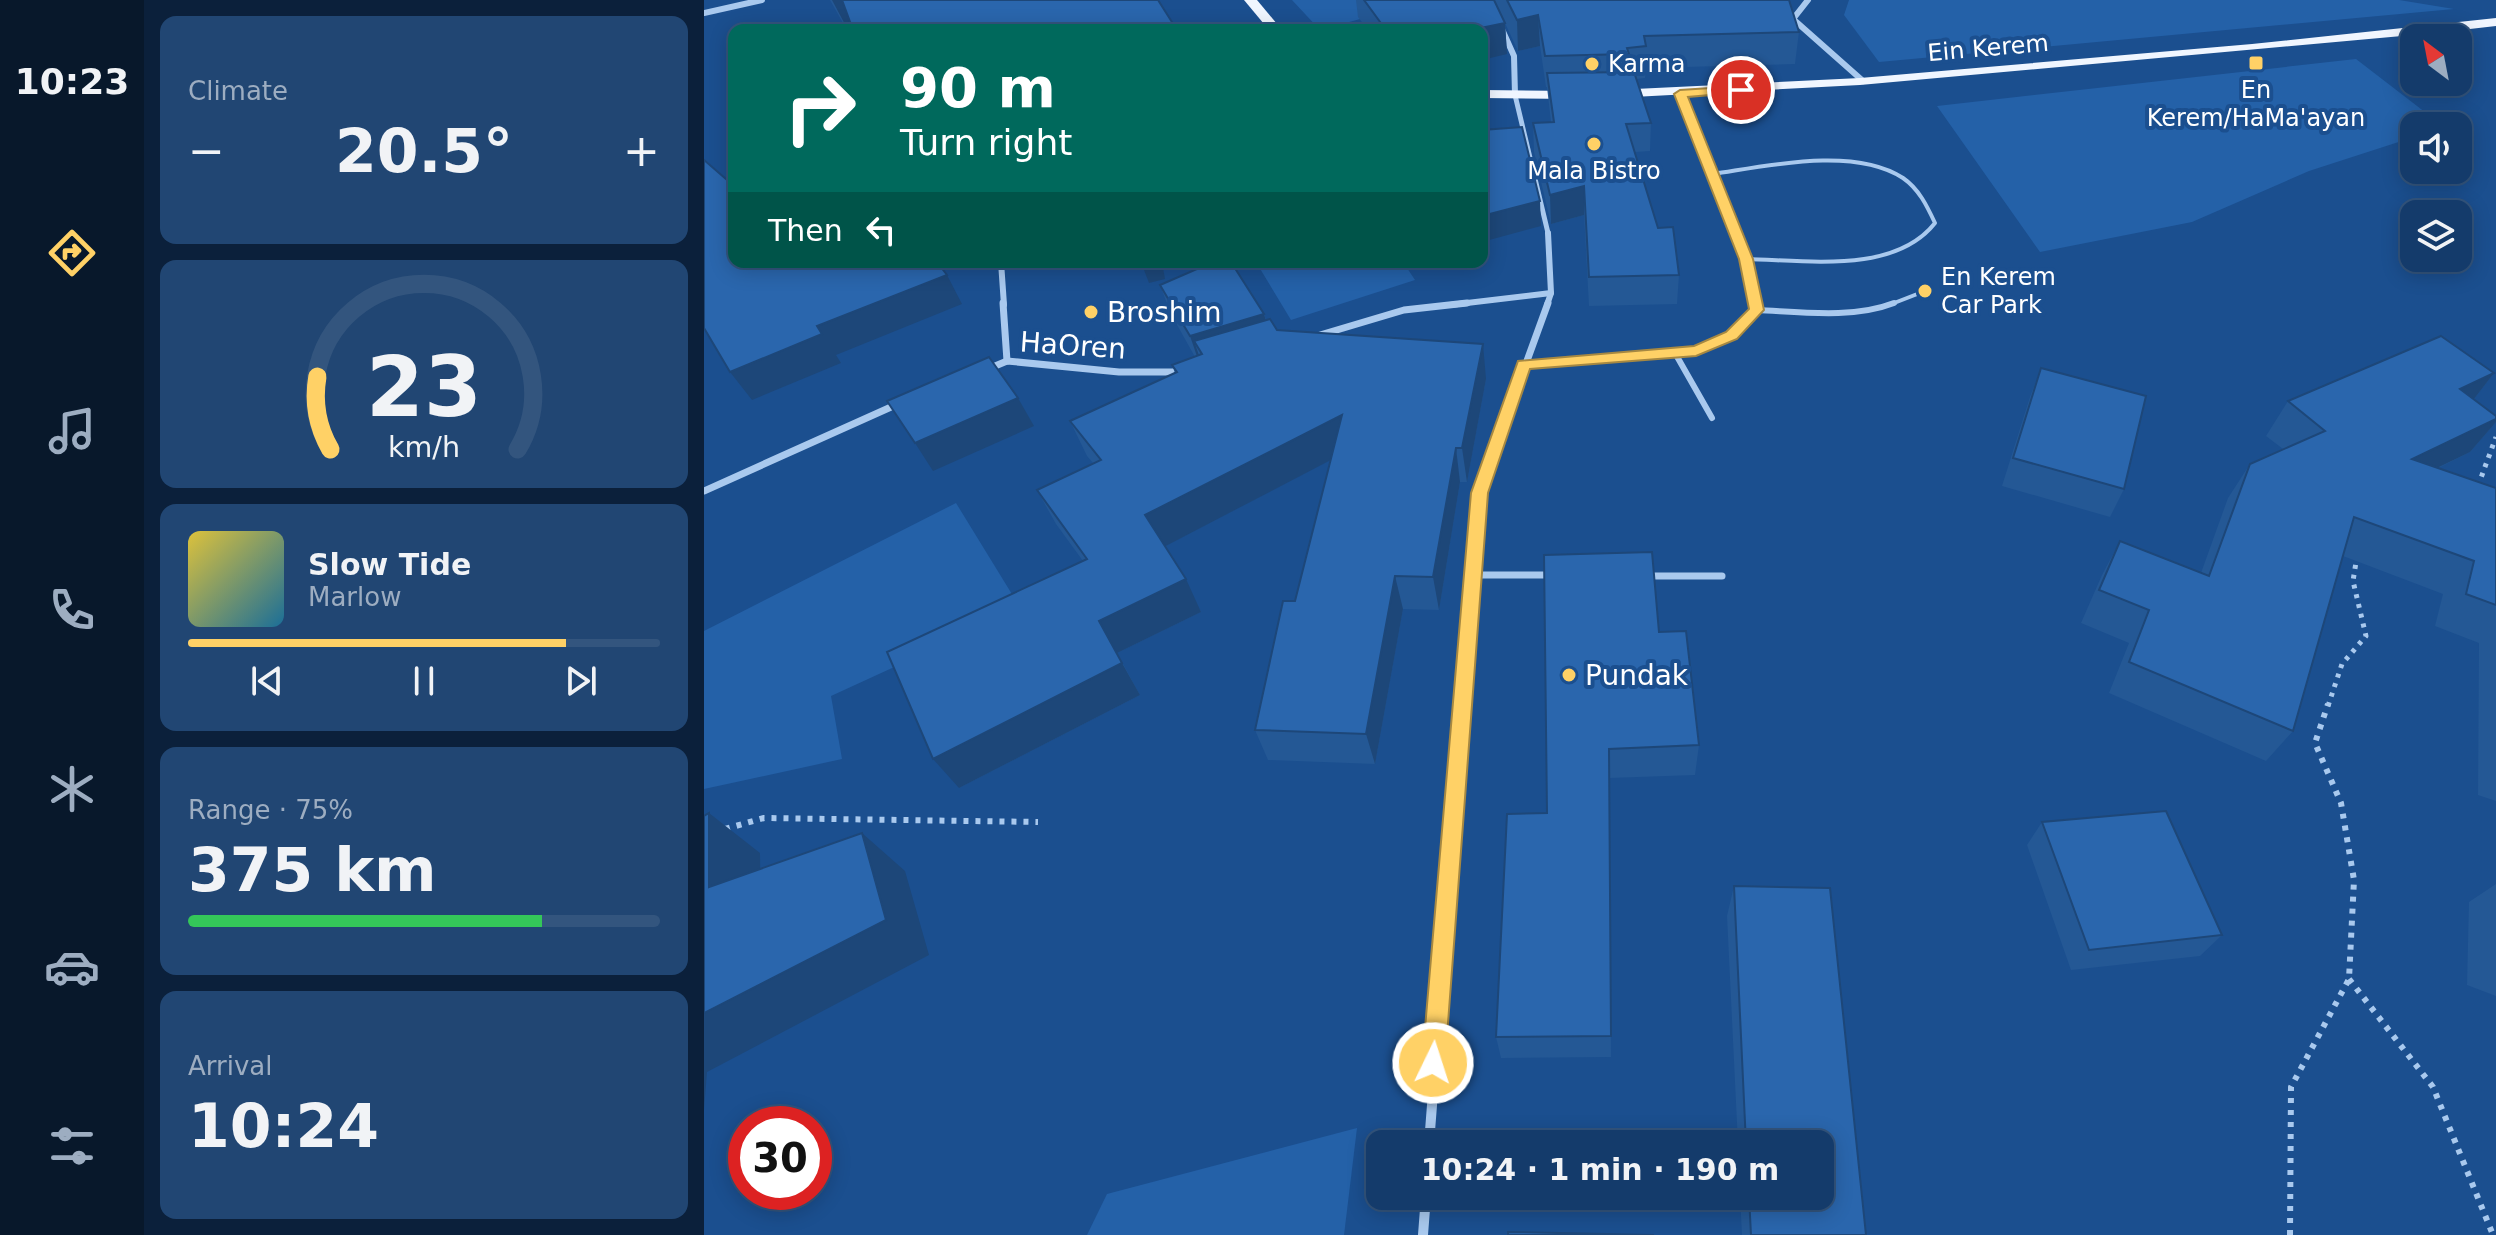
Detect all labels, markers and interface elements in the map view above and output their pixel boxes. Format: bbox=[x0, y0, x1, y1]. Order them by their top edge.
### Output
north arrow bbox=[2400, 24, 2472, 96]
map controls bbox=[2400, 24, 2472, 272]
street label: Ein Kerem bbox=[1926, 29, 2050, 67]
place label: Karma bbox=[1608, 50, 1686, 78]
marker: En Kerem/HaMa'ayan bbox=[2247, 54, 2265, 72]
text: 90 m bbox=[900, 55, 1056, 120]
marker: Karma bbox=[1583, 55, 1601, 73]
icon: right bbox=[768, 56, 872, 160]
pin bbox=[1707, 56, 1775, 124]
text: 10:23 bbox=[15, 61, 129, 102]
icon: arrive bbox=[1719, 68, 1763, 112]
text: Climate bbox=[188, 76, 288, 106]
place label: En Kerem/HaMa'ayan bbox=[2147, 76, 2365, 132]
button: sound bbox=[2400, 112, 2472, 184]
text: 20.5° bbox=[335, 116, 513, 186]
text: Turn right bbox=[900, 122, 1072, 163]
text: − bbox=[188, 125, 225, 176]
text: + bbox=[623, 125, 660, 176]
marker: Mala Bistro bbox=[1585, 135, 1603, 153]
place label: Mala Bistro bbox=[1527, 157, 1661, 185]
button: layers bbox=[2400, 200, 2472, 272]
icon: left bbox=[859, 208, 903, 252]
text: Then bbox=[768, 213, 843, 248]
icon: directions bbox=[44, 225, 100, 281]
place label: En Kerem Car Park bbox=[1941, 263, 2056, 319]
marker: En Kerem Car Park bbox=[1916, 282, 1934, 300]
place label: Broshim bbox=[1107, 296, 1222, 329]
marker: Broshim bbox=[1082, 303, 1100, 321]
street label: HaOren bbox=[1019, 325, 1127, 366]
text: 23 bbox=[366, 338, 482, 435]
icon: music bbox=[44, 403, 100, 459]
text: km/h bbox=[388, 430, 460, 464]
text: Slow Tide bbox=[308, 547, 471, 582]
icon: phone bbox=[44, 582, 100, 638]
text: Marlow bbox=[308, 582, 401, 612]
icon: previous bbox=[245, 659, 289, 703]
icon: pause bbox=[402, 659, 446, 703]
icon: next bbox=[559, 659, 603, 703]
place label: Pundak bbox=[1585, 659, 1689, 692]
marker: Pundak bbox=[1560, 666, 1578, 684]
icon: climate bbox=[44, 761, 100, 817]
text: Range · 75% bbox=[188, 795, 353, 825]
text: 375 km bbox=[188, 835, 437, 905]
icon: car bbox=[44, 939, 100, 995]
position arrow bbox=[1391, 1021, 1475, 1105]
text: Arrival bbox=[188, 1051, 272, 1081]
text: 10:24 bbox=[188, 1091, 379, 1161]
speed limit sign: 30 bbox=[728, 1106, 832, 1210]
icon: filters bbox=[44, 1118, 100, 1174]
text: 10:24 · 1 min · 190 m bbox=[1421, 1152, 1779, 1187]

